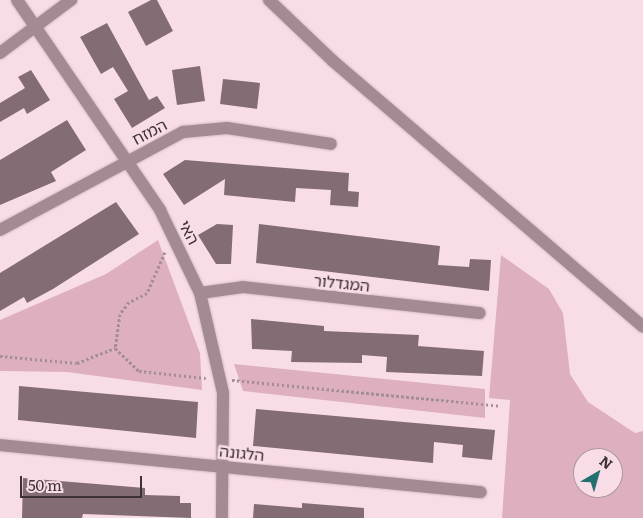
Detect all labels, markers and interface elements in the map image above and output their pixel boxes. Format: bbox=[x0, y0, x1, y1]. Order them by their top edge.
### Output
street label: המזח bbox=[128, 114, 170, 148]
street label: האי bbox=[176, 217, 204, 247]
street label: המגדלור bbox=[313, 269, 371, 295]
street label: הלגונה bbox=[219, 440, 265, 464]
north arrow bbox=[573, 448, 623, 498]
text: N bbox=[596, 450, 617, 473]
scale bar bbox=[22, 466, 145, 498]
text: 50 m bbox=[28, 473, 62, 496]

